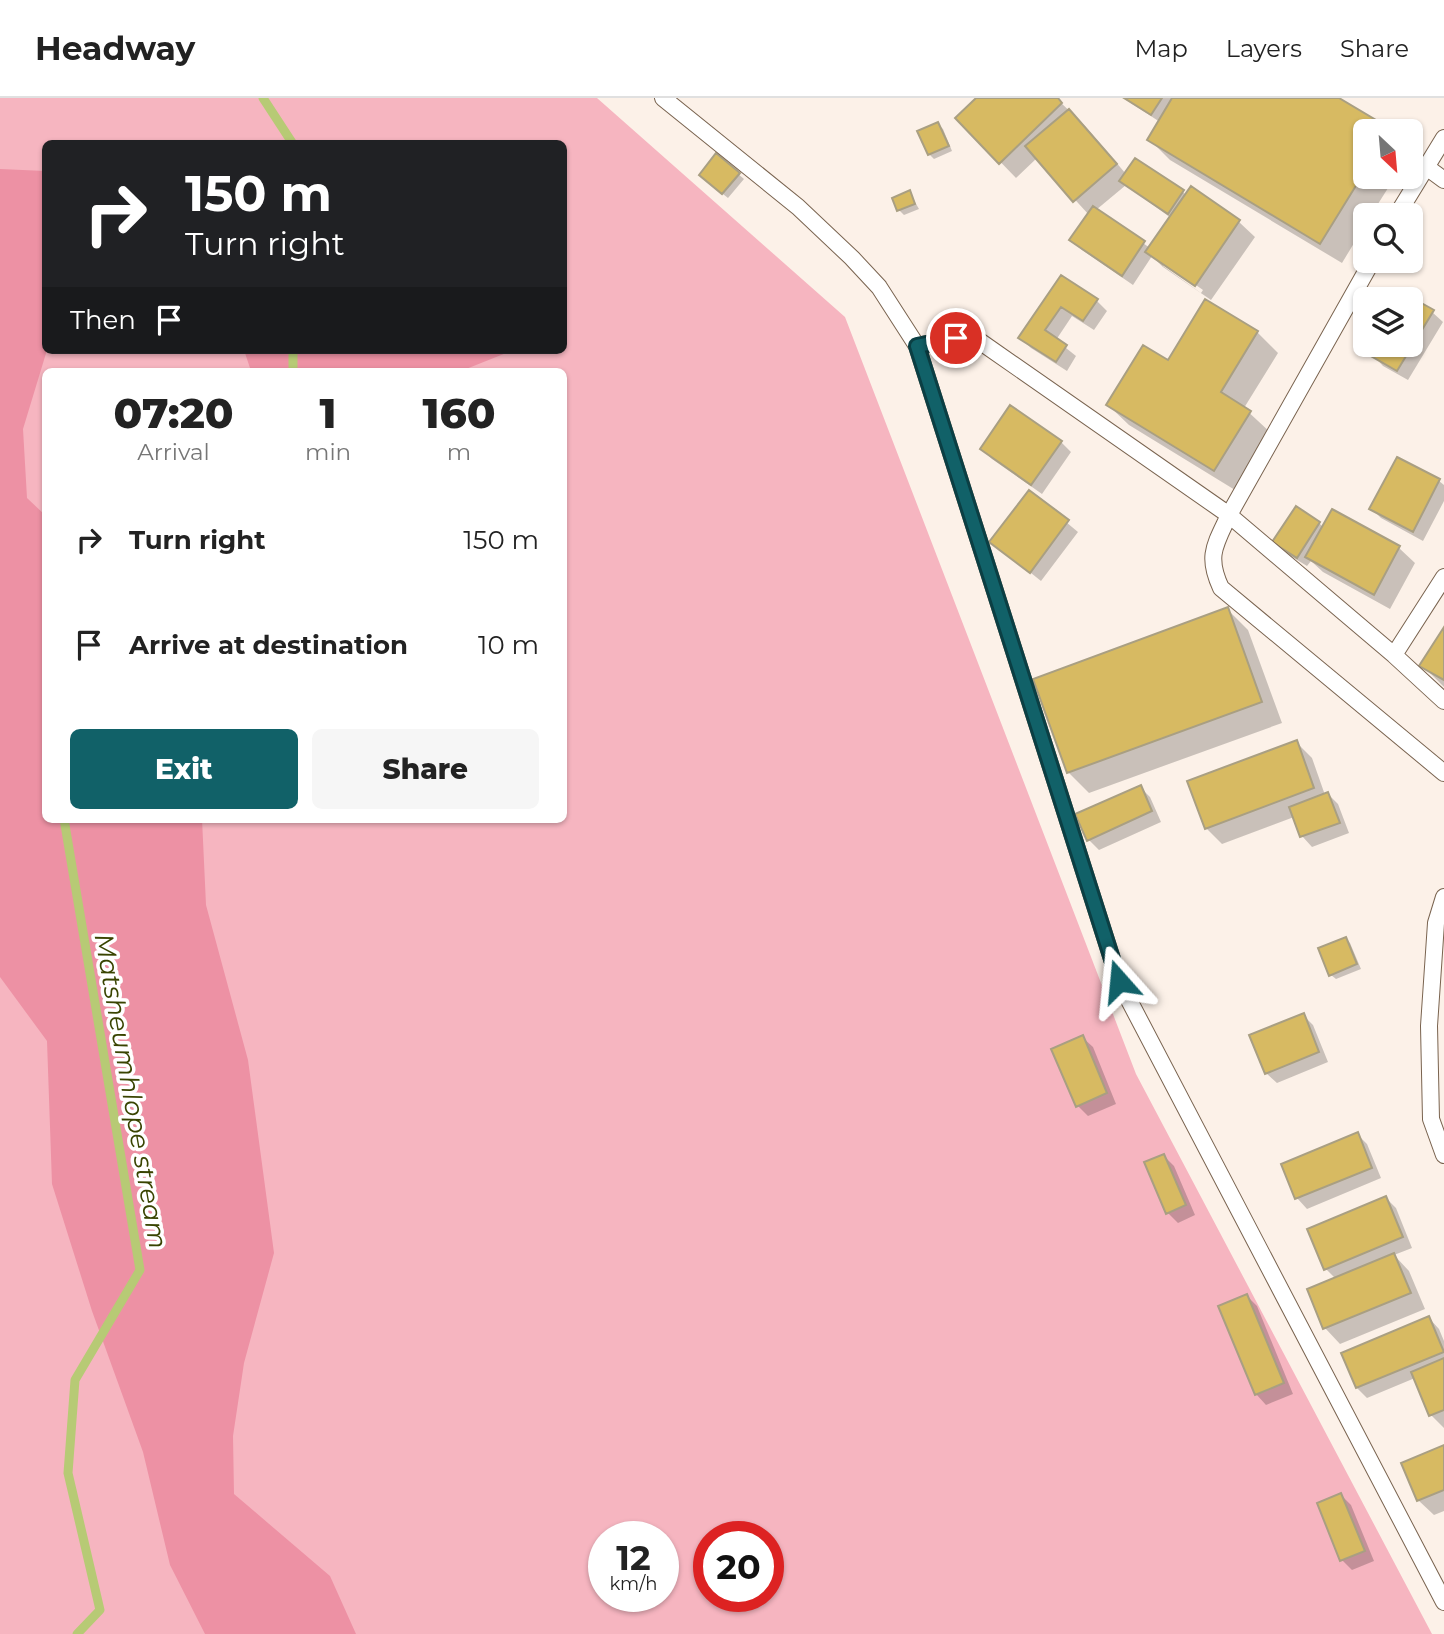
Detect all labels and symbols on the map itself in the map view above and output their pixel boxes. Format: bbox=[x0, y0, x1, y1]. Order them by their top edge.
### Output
north arrow bbox=[1353, 119, 1423, 189]
pin bbox=[926, 308, 986, 368]
water label: Matsheumhlope stream bbox=[88, 931, 174, 1251]
position arrow bbox=[1082, 944, 1156, 1018]
speed limit sign: 20 bbox=[693, 1521, 784, 1612]

